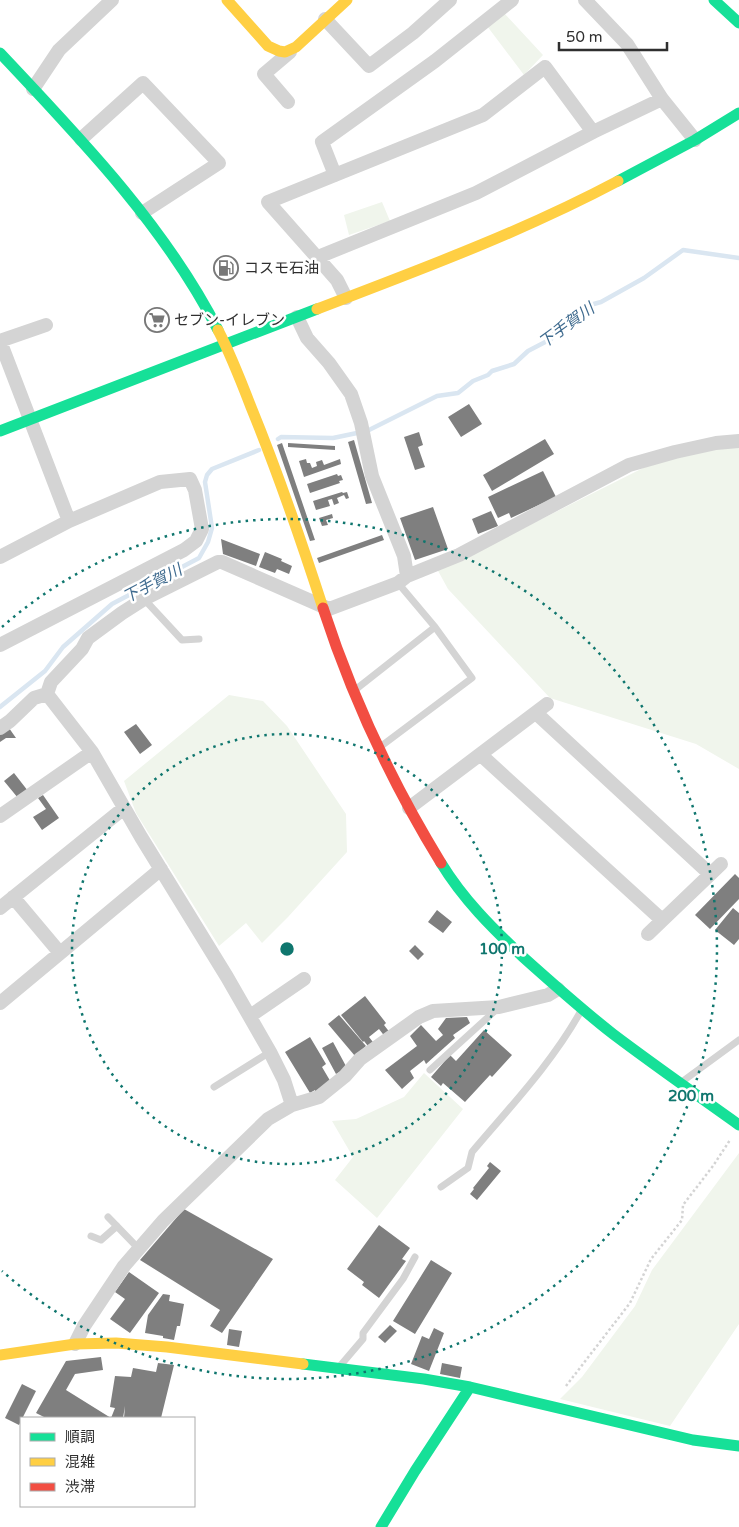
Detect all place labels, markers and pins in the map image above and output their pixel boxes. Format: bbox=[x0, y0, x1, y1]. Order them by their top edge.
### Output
fuel station icon: コスモ石油 bbox=[213, 255, 239, 281]
place label: コスモ石油 bbox=[244, 259, 319, 277]
supermarket icon: セブン-イレブン bbox=[144, 307, 170, 333]
place label: セブン-イレブン bbox=[174, 311, 285, 329]
centre of rings bbox=[278, 940, 296, 958]

